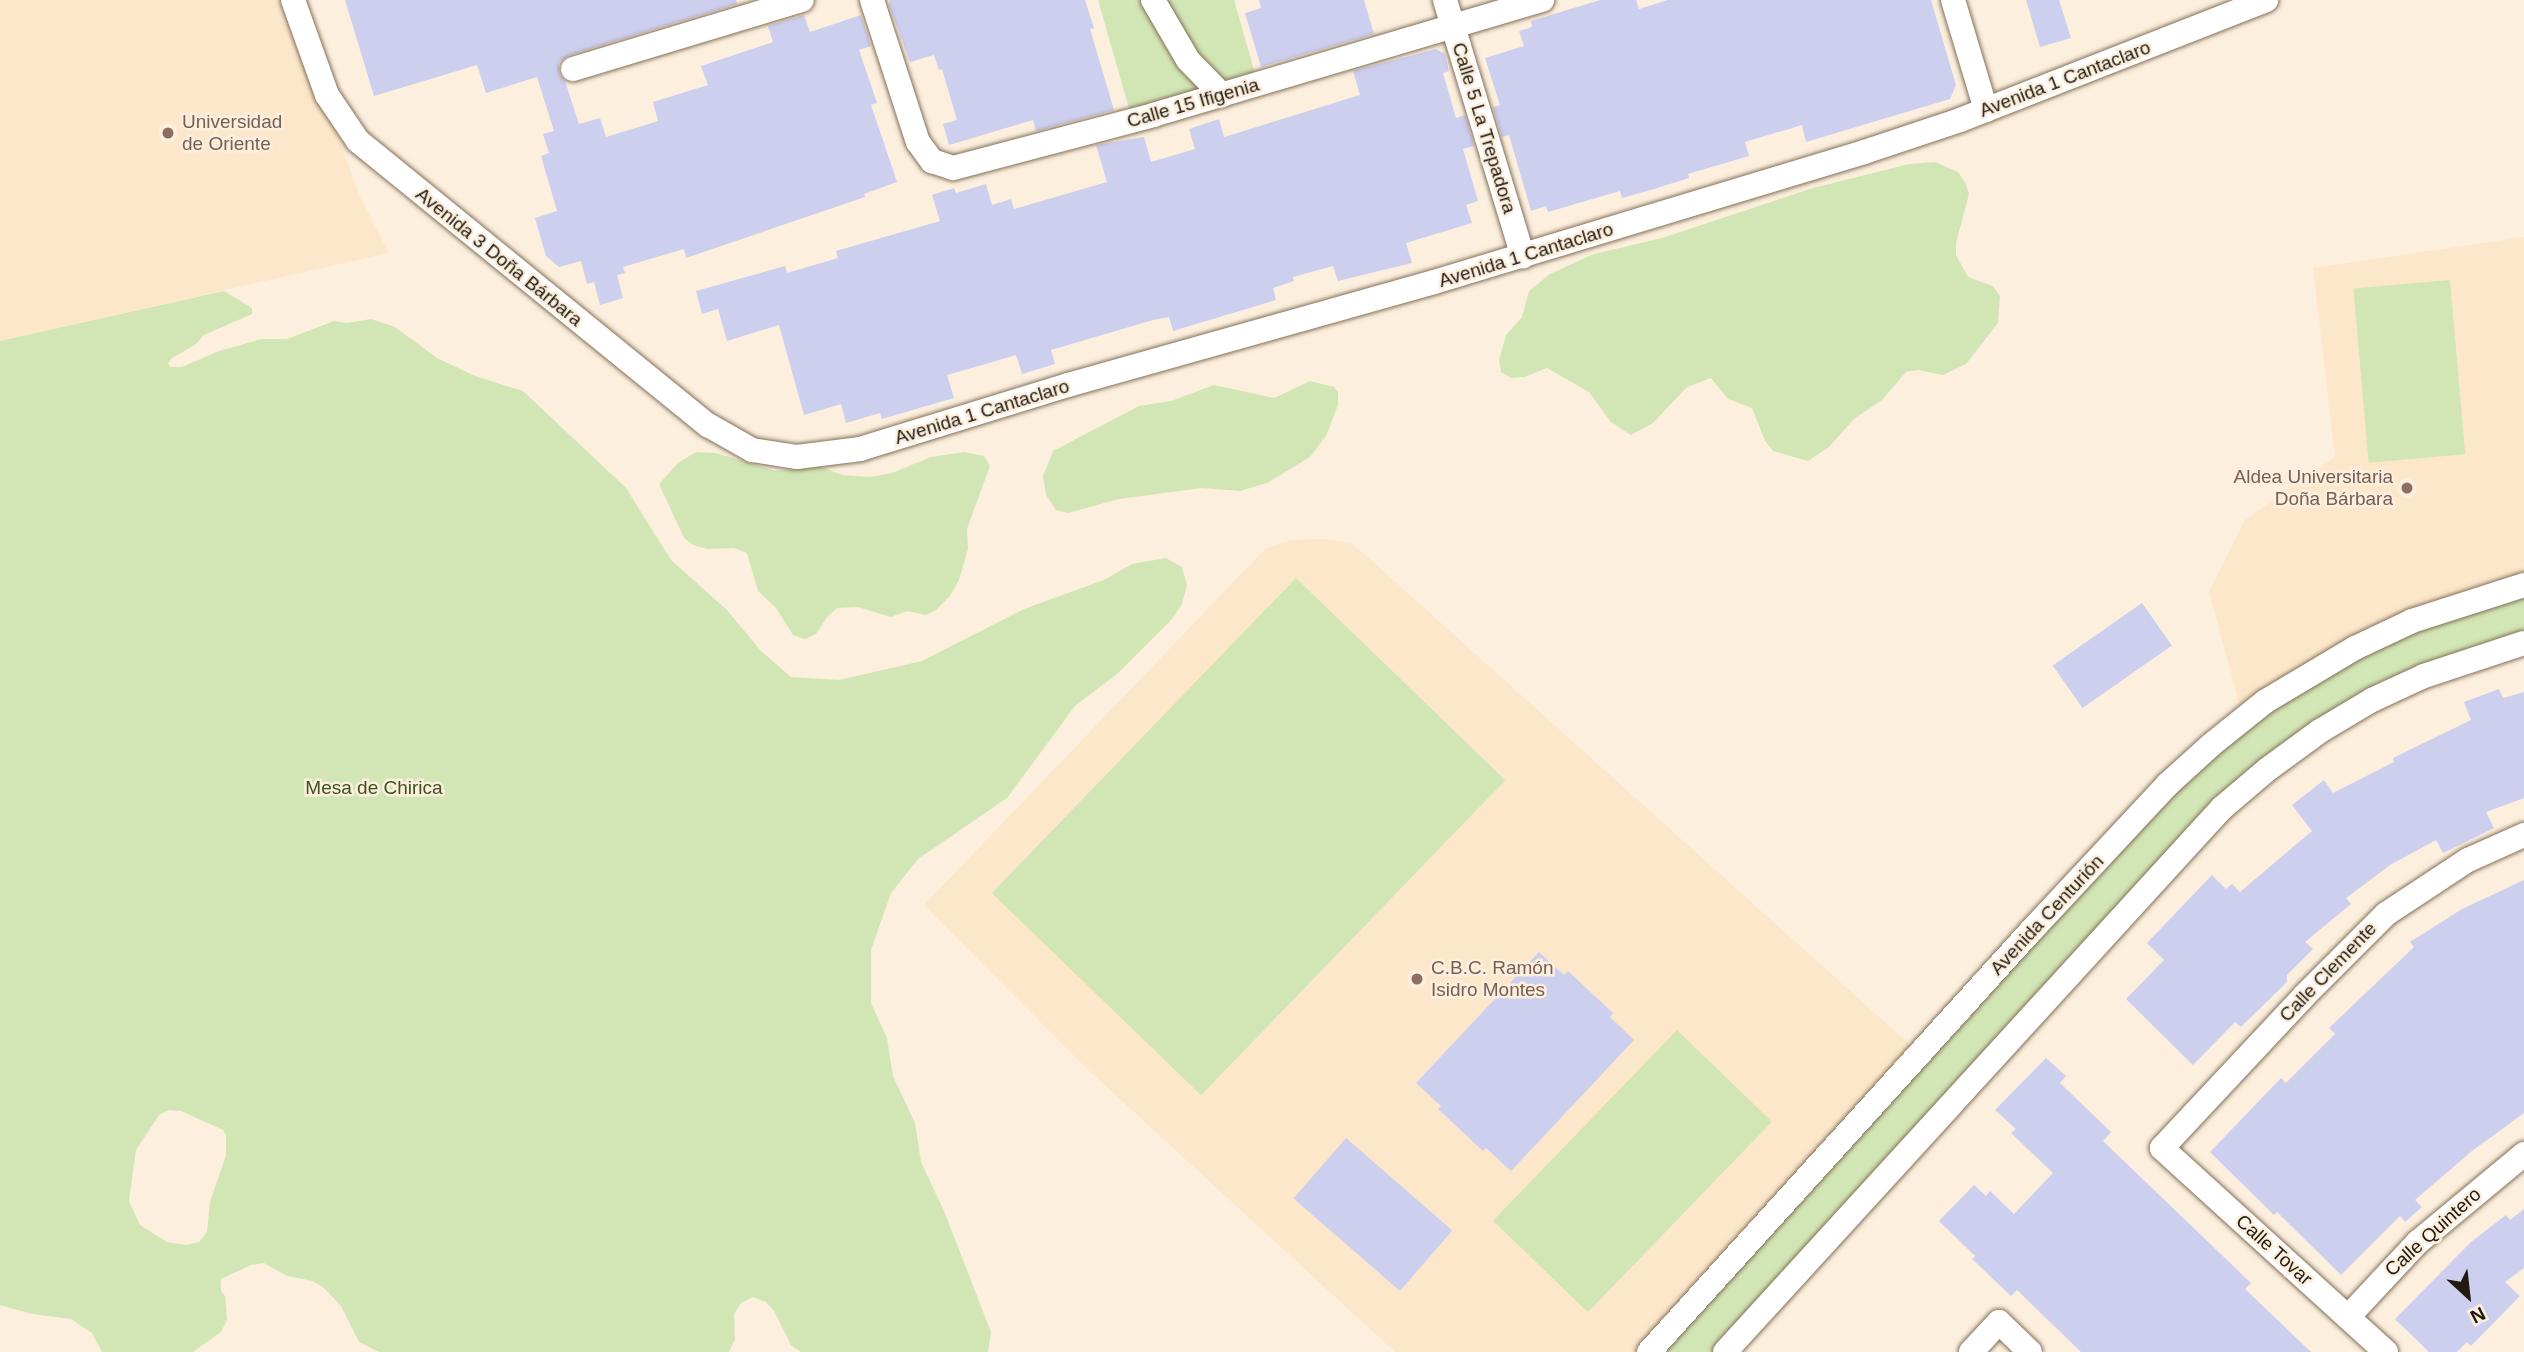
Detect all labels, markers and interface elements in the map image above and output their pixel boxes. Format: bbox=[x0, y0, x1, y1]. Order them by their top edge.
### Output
street label: Avenida 1 Cantaclaro bbox=[1976, 36, 2154, 122]
street label: Calle 5 La Trepadora bbox=[1447, 40, 1521, 216]
street label: Calle 15 Ifigenia bbox=[1124, 73, 1262, 133]
place label: Universidad de Oriente bbox=[182, 111, 282, 155]
marker: Universidad de Oriente bbox=[160, 125, 176, 141]
street label: Avenida 3 Doña Bárbara bbox=[411, 183, 587, 331]
street label: Avenida 1 Cantaclaro bbox=[1436, 218, 1616, 292]
street label: Avenida 1 Cantaclaro bbox=[892, 375, 1072, 449]
place label: Aldea Universitaria Doña Bárbara bbox=[2234, 466, 2393, 510]
marker: Aldea Universitaria Doña Bárbara bbox=[2399, 480, 2415, 496]
park label: Mesa de Chirica bbox=[305, 777, 443, 799]
street label: Avenida Centurión bbox=[1985, 850, 2109, 980]
street label: Calle Clemente bbox=[2275, 917, 2381, 1027]
place label: C.B.C. Ramón Isidro Montes bbox=[1431, 957, 1553, 1001]
marker: C.B.C. Ramón Isidro Montes bbox=[1409, 971, 1425, 987]
street label: Calle Quintero bbox=[2380, 1183, 2486, 1281]
street label: Calle Tovar bbox=[2231, 1210, 2317, 1290]
north arrow bbox=[2433, 1261, 2503, 1331]
text: N bbox=[2467, 1303, 2489, 1328]

